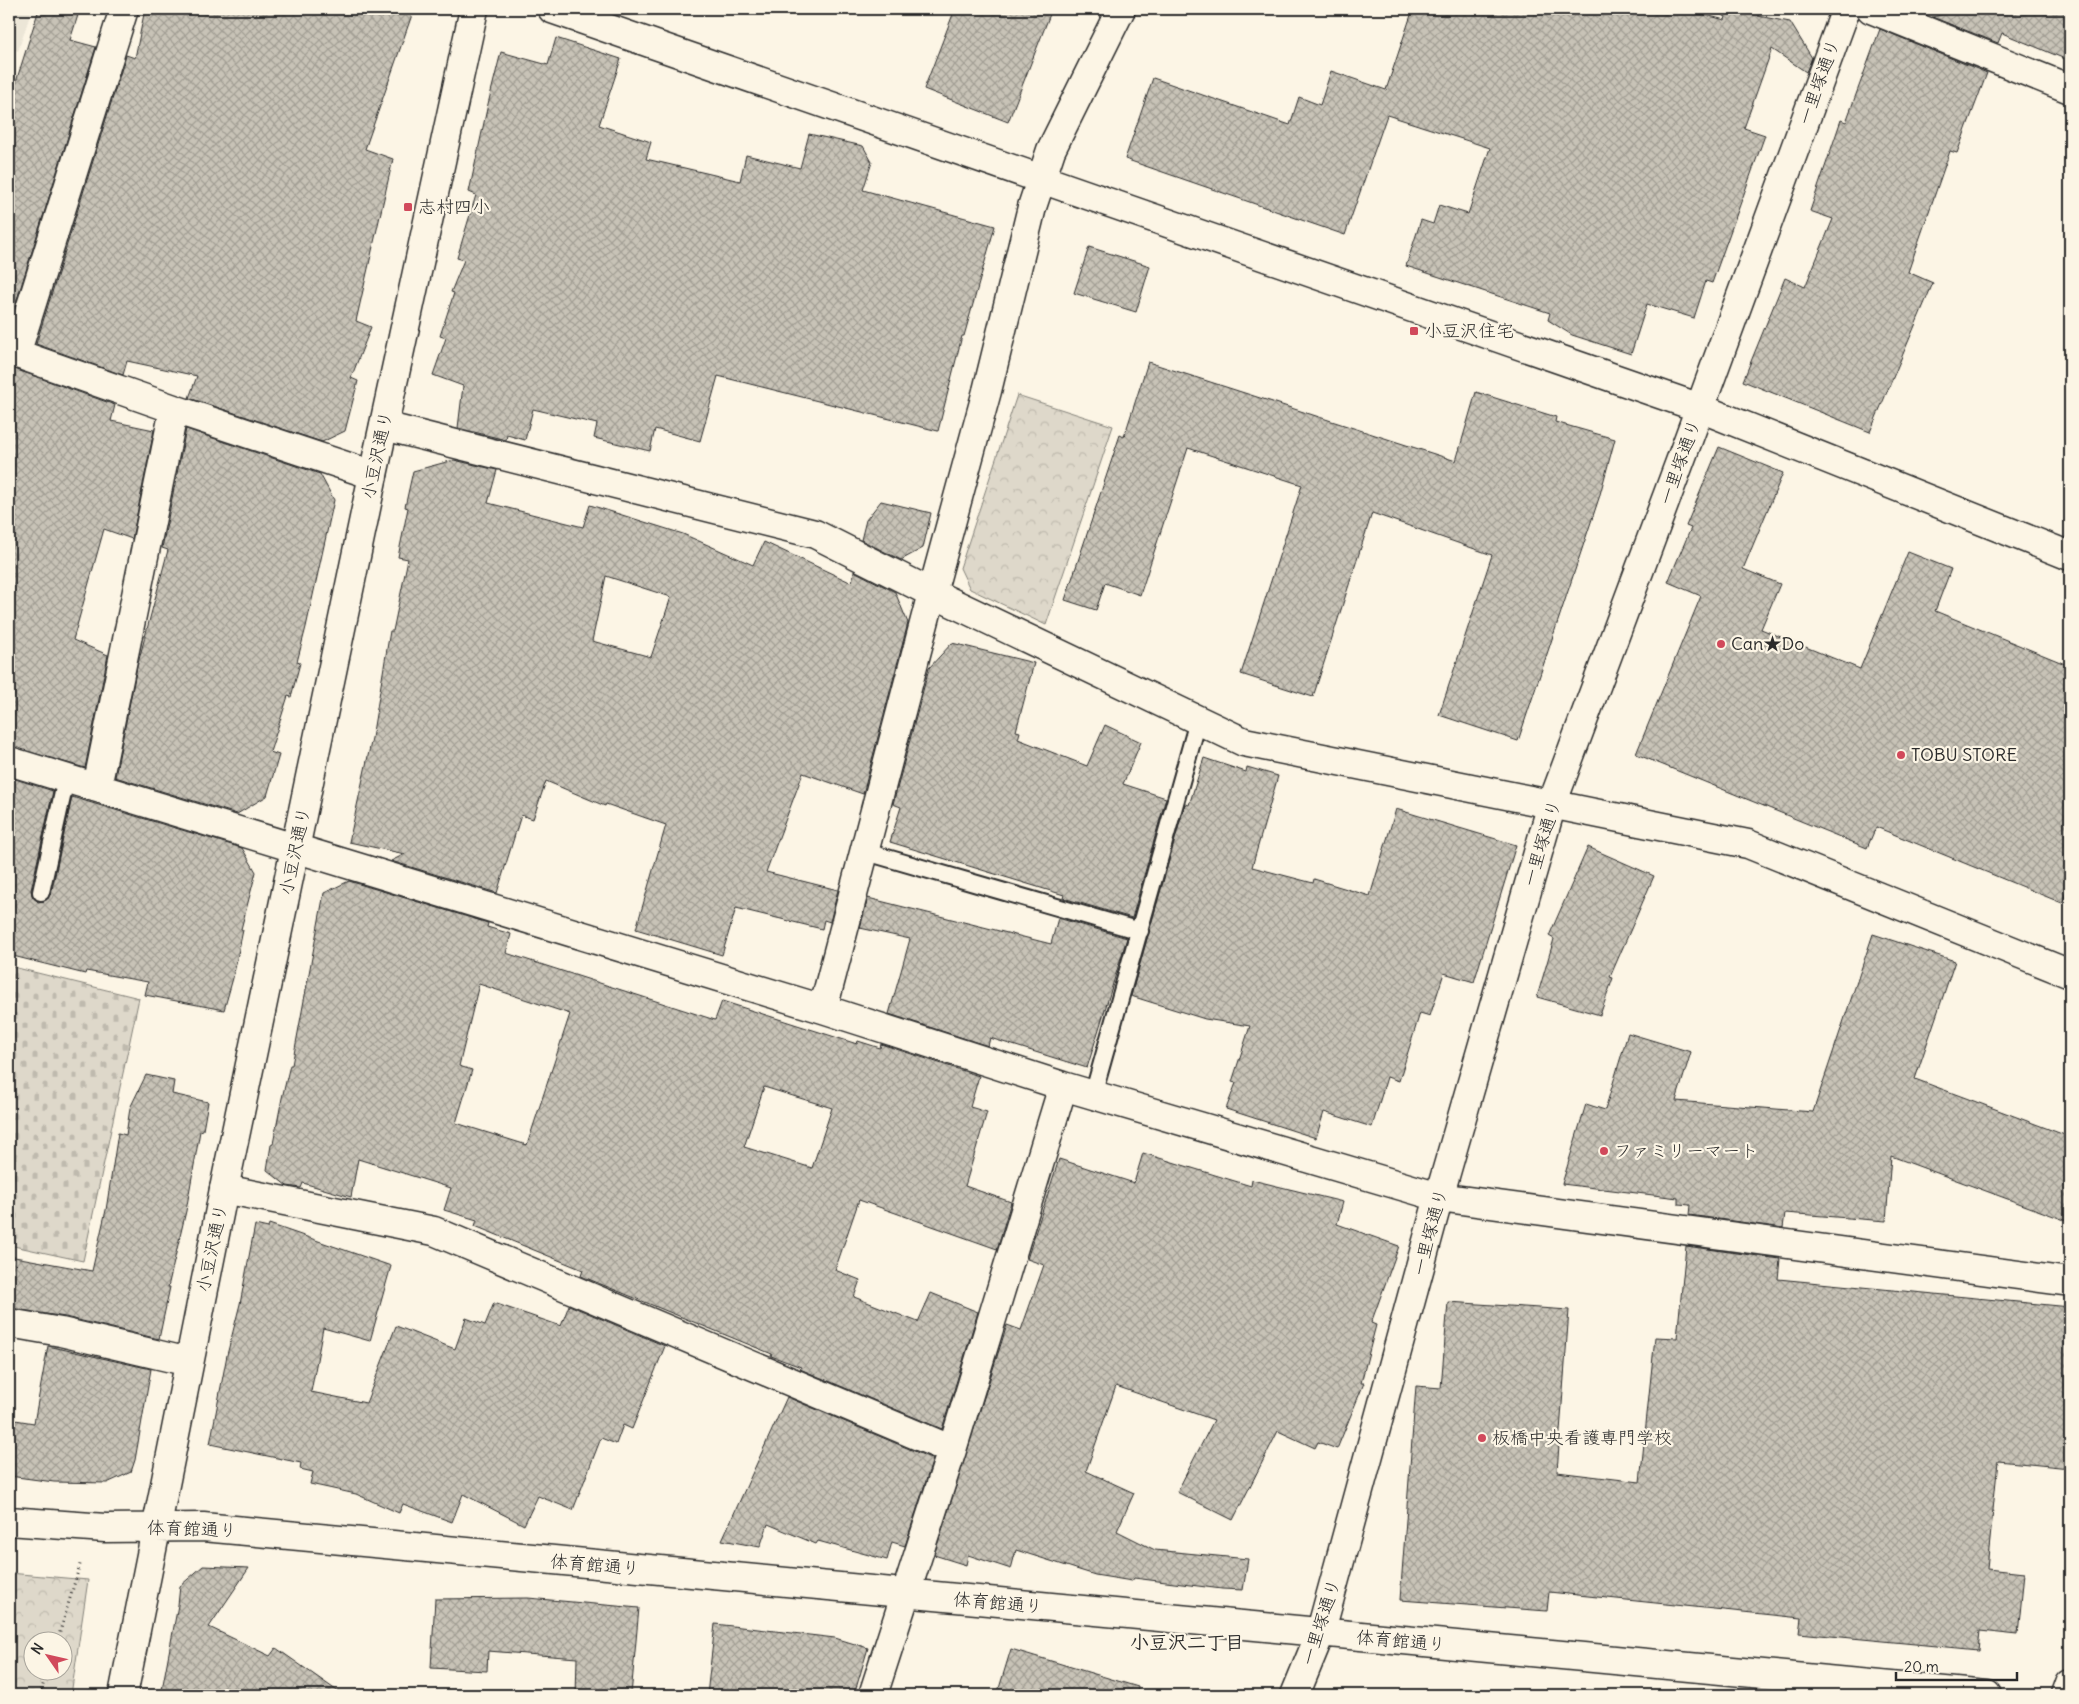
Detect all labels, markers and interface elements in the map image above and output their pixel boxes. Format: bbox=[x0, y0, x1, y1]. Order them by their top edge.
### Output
street label: 一里塚通り bbox=[1792, 36, 1845, 128]
place label: 志村四小 bbox=[418, 195, 490, 218]
marker: 志村四小 bbox=[402, 201, 414, 213]
place label: 小豆沢住宅 bbox=[1424, 319, 1514, 342]
marker: 小豆沢住宅 bbox=[1408, 325, 1420, 337]
street label: 小豆沢通り bbox=[356, 408, 397, 501]
street label: 一里塚通り bbox=[1653, 416, 1706, 508]
place label: Can★Do bbox=[1731, 632, 1804, 655]
marker: Can★Do bbox=[1715, 638, 1727, 650]
place label: TOBU STORE bbox=[1911, 743, 2017, 766]
marker: TOBU STORE bbox=[1895, 749, 1907, 761]
street label: 一里塚通り bbox=[1517, 796, 1566, 889]
street label: 小豆沢通り bbox=[274, 804, 315, 897]
place label: ファミリーマート bbox=[1614, 1139, 1758, 1162]
marker: ファミリーマート bbox=[1598, 1145, 1610, 1157]
street label: 一里塚通り bbox=[1407, 1185, 1452, 1278]
street label: 小豆沢通り bbox=[191, 1201, 232, 1294]
place label: 板橋中央看護専門学校 bbox=[1492, 1426, 1672, 1449]
marker: 板橋中央看護専門学校 bbox=[1476, 1432, 1488, 1444]
street label: 体育館通り bbox=[147, 1515, 237, 1542]
street label: 体育館通り bbox=[549, 1549, 641, 1580]
street label: 一里塚通り bbox=[1296, 1575, 1345, 1668]
street label: 体育館通り bbox=[952, 1587, 1044, 1618]
street label: 体育館通り bbox=[1355, 1625, 1447, 1656]
district label: 小豆沢二丁目 bbox=[1130, 1630, 1244, 1654]
north arrow bbox=[22, 1632, 72, 1682]
text: N bbox=[27, 1640, 47, 1658]
scale bar bbox=[1896, 1649, 2018, 1681]
text: 20 m bbox=[1904, 1657, 1939, 1676]

